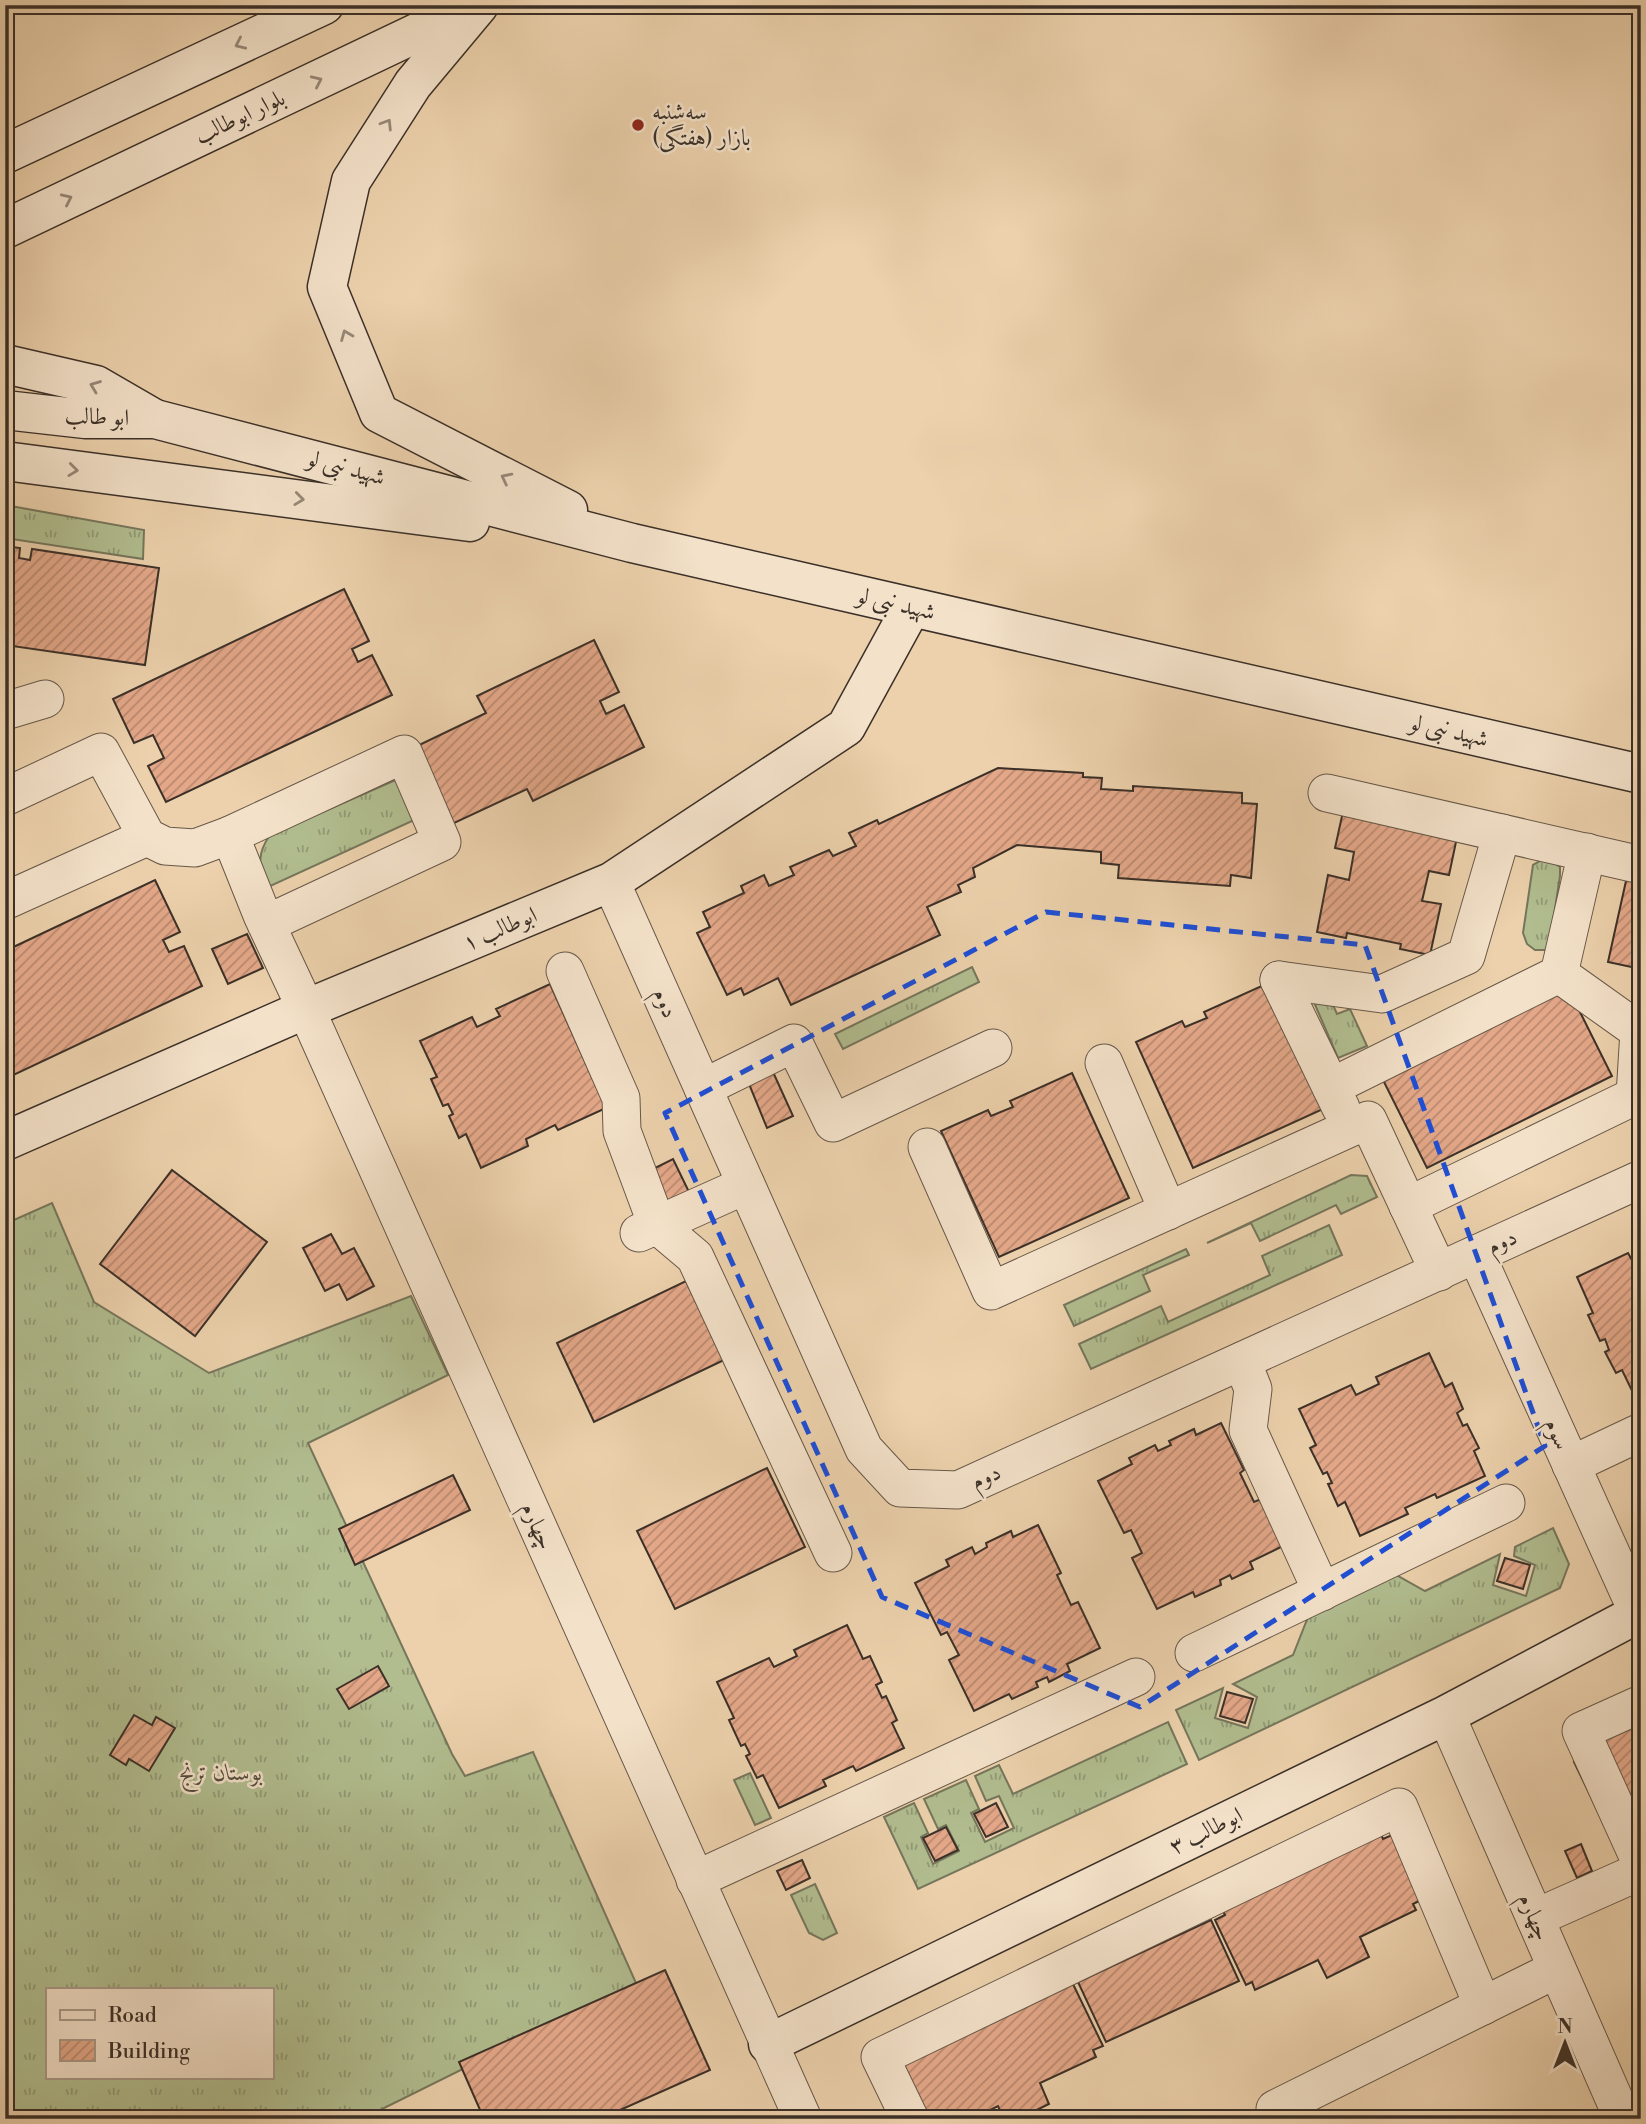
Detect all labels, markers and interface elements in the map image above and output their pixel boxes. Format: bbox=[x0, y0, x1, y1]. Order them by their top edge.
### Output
one-way arrow bbox=[235, 36, 247, 50]
one-way arrow bbox=[309, 75, 322, 89]
street label: بلوار ابوطالب bbox=[190, 84, 290, 151]
place label: سه‌شنبه بازار (هفتگی) bbox=[652, 98, 751, 153]
marker: سه‌شنبه بازار (هفتگی) bbox=[630, 117, 646, 133]
one-way arrow bbox=[379, 119, 392, 132]
one-way arrow bbox=[60, 194, 72, 208]
one-way arrow bbox=[341, 329, 355, 341]
one-way arrow bbox=[90, 381, 102, 395]
street label: ابو طالب bbox=[64, 402, 130, 433]
street label: شهید نبی لو bbox=[301, 444, 388, 494]
one-way arrow bbox=[67, 462, 79, 477]
one-way arrow bbox=[501, 472, 513, 486]
one-way arrow bbox=[293, 492, 304, 507]
street label: شهید نبی لو bbox=[852, 581, 938, 629]
street label: شهید نبی لو bbox=[1405, 708, 1491, 756]
street label: ابوطالب ۱ bbox=[459, 901, 542, 958]
street label: دوم bbox=[642, 984, 684, 1024]
street label: دوم bbox=[1483, 1223, 1524, 1266]
street label: سوم bbox=[1533, 1414, 1576, 1456]
street label: دوم bbox=[967, 1458, 1007, 1500]
street label: چهارم bbox=[510, 1498, 560, 1556]
park label: بوستان ترنج bbox=[179, 1759, 263, 1792]
street label: ابوطالب ۳ bbox=[1165, 1801, 1248, 1862]
street label: چهارم bbox=[1507, 1889, 1556, 1947]
legend bbox=[46, 1988, 273, 2078]
text: Road bbox=[108, 2003, 157, 2029]
north arrow bbox=[1530, 2008, 1600, 2078]
text: N bbox=[1557, 2015, 1573, 2039]
text: Building bbox=[107, 2039, 190, 2065]

